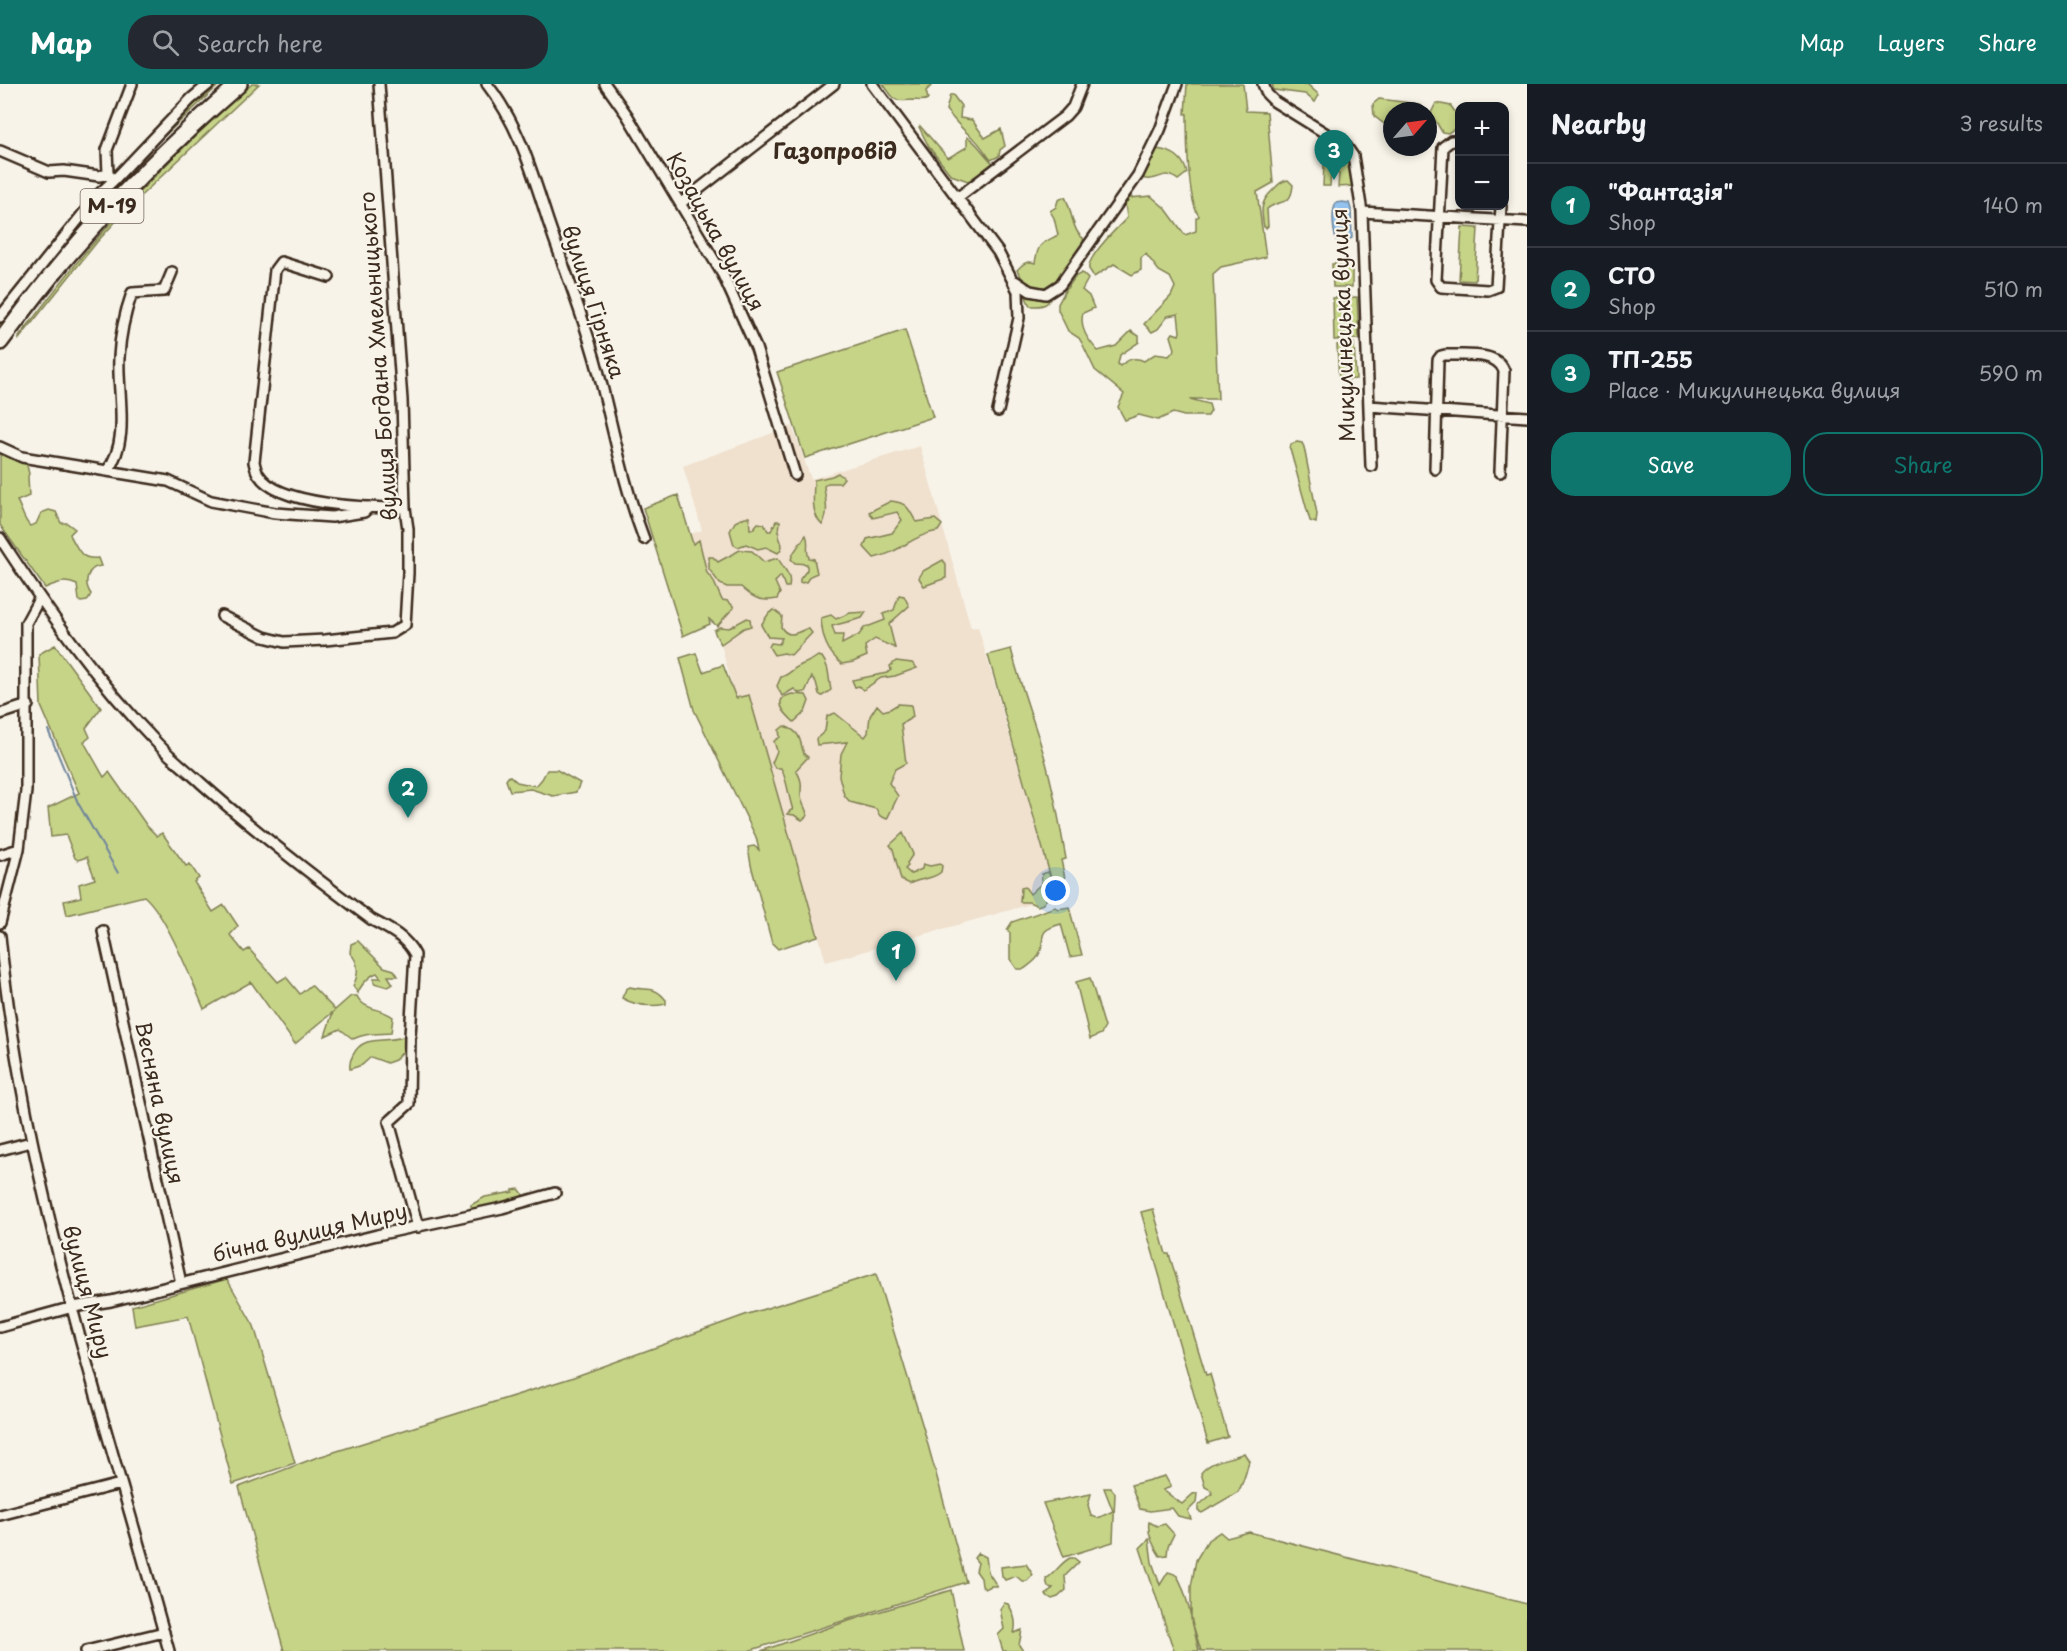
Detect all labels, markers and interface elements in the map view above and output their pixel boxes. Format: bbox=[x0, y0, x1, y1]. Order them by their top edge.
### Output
search box bbox=[128, 15, 548, 69]
text: Map bbox=[30, 21, 92, 64]
icon: search bbox=[149, 26, 182, 59]
text: Search here bbox=[197, 26, 323, 59]
text: Map bbox=[1800, 26, 1844, 58]
text: Layers bbox=[1877, 26, 1945, 58]
text: Share bbox=[1978, 26, 2037, 58]
north arrow bbox=[1383, 102, 1437, 156]
map controls bbox=[1455, 102, 1509, 210]
button: + bbox=[1455, 102, 1509, 156]
text: Nearby bbox=[1551, 104, 1646, 143]
text: 3 results bbox=[1960, 108, 2043, 138]
pin: 3 bbox=[1314, 130, 1354, 180]
district label: Газопровід bbox=[773, 133, 897, 166]
street label: Козацька вулиця bbox=[660, 146, 774, 316]
button: − bbox=[1455, 156, 1509, 210]
text: "Фантазія" bbox=[1608, 174, 1733, 207]
road number: М-19 bbox=[80, 189, 144, 223]
street label: вулиця Богдана Хмельницького bbox=[350, 190, 404, 522]
text: 1 bbox=[1566, 190, 1575, 220]
text: 140 m bbox=[1983, 190, 2043, 220]
text: Shop bbox=[1608, 207, 1656, 237]
street label: Микулинецька вулиця bbox=[1322, 208, 1362, 443]
street label: вулиця Гірняка bbox=[555, 221, 635, 382]
text: СТО bbox=[1608, 258, 1655, 291]
text: 2 bbox=[1563, 274, 1578, 304]
text: 510 m bbox=[1983, 274, 2043, 304]
text: Shop bbox=[1608, 291, 1656, 321]
text: ТП-255 bbox=[1608, 342, 1693, 375]
text: 3 bbox=[1564, 358, 1577, 388]
text: 590 m bbox=[1979, 358, 2043, 388]
text: Place · Микулинецька вулиця bbox=[1608, 375, 1900, 405]
button: Save bbox=[1551, 432, 1791, 496]
button: Share bbox=[1803, 432, 2043, 496]
pin: 2 bbox=[388, 768, 428, 818]
your location bbox=[1041, 876, 1070, 905]
pin: 1 bbox=[876, 932, 916, 981]
street label: Весняна вулиця bbox=[128, 1018, 194, 1187]
street label: бічна вулиця Миру bbox=[209, 1193, 410, 1269]
street label: вулиця Миру bbox=[56, 1221, 122, 1362]

